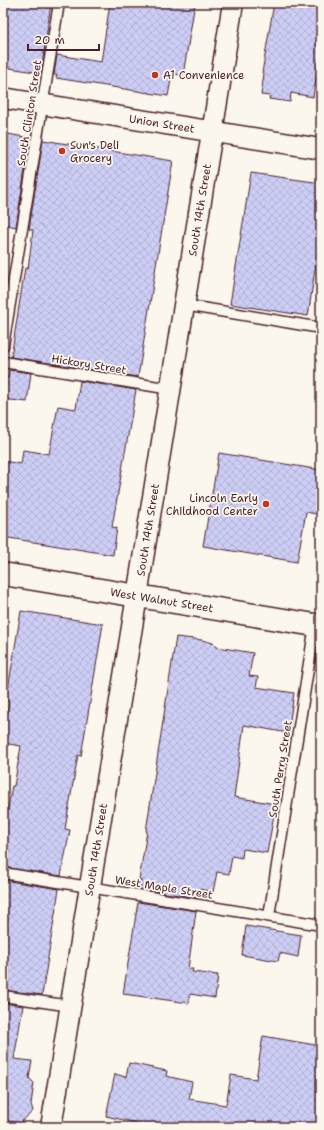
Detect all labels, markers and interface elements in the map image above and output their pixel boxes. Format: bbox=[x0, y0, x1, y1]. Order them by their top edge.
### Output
scale bar bbox=[28, 26, 99, 52]
text: 20 m bbox=[34, 32, 65, 48]
street label: South Clinton Street bbox=[14, 59, 45, 167]
place label: A1 Convenience bbox=[163, 68, 244, 83]
marker: A1 Convenience bbox=[150, 70, 160, 80]
street label: Union Street bbox=[128, 111, 196, 137]
place label: Sun's Deli Grocery bbox=[70, 138, 119, 166]
marker: Sun's Deli Grocery bbox=[57, 146, 67, 156]
street label: South 14th Street bbox=[185, 162, 215, 257]
street label: Hickory Street bbox=[50, 351, 128, 378]
street label: South 14th Street bbox=[133, 482, 163, 577]
place label: Lincoln Early Childhood Center bbox=[166, 491, 258, 519]
marker: Lincoln Early Childhood Center bbox=[261, 499, 271, 509]
street label: West Walnut Street bbox=[109, 585, 215, 616]
street label: South Perry Street bbox=[265, 719, 296, 819]
street label: South 14th Street bbox=[82, 802, 111, 897]
street label: West Maple Street bbox=[114, 872, 214, 903]

